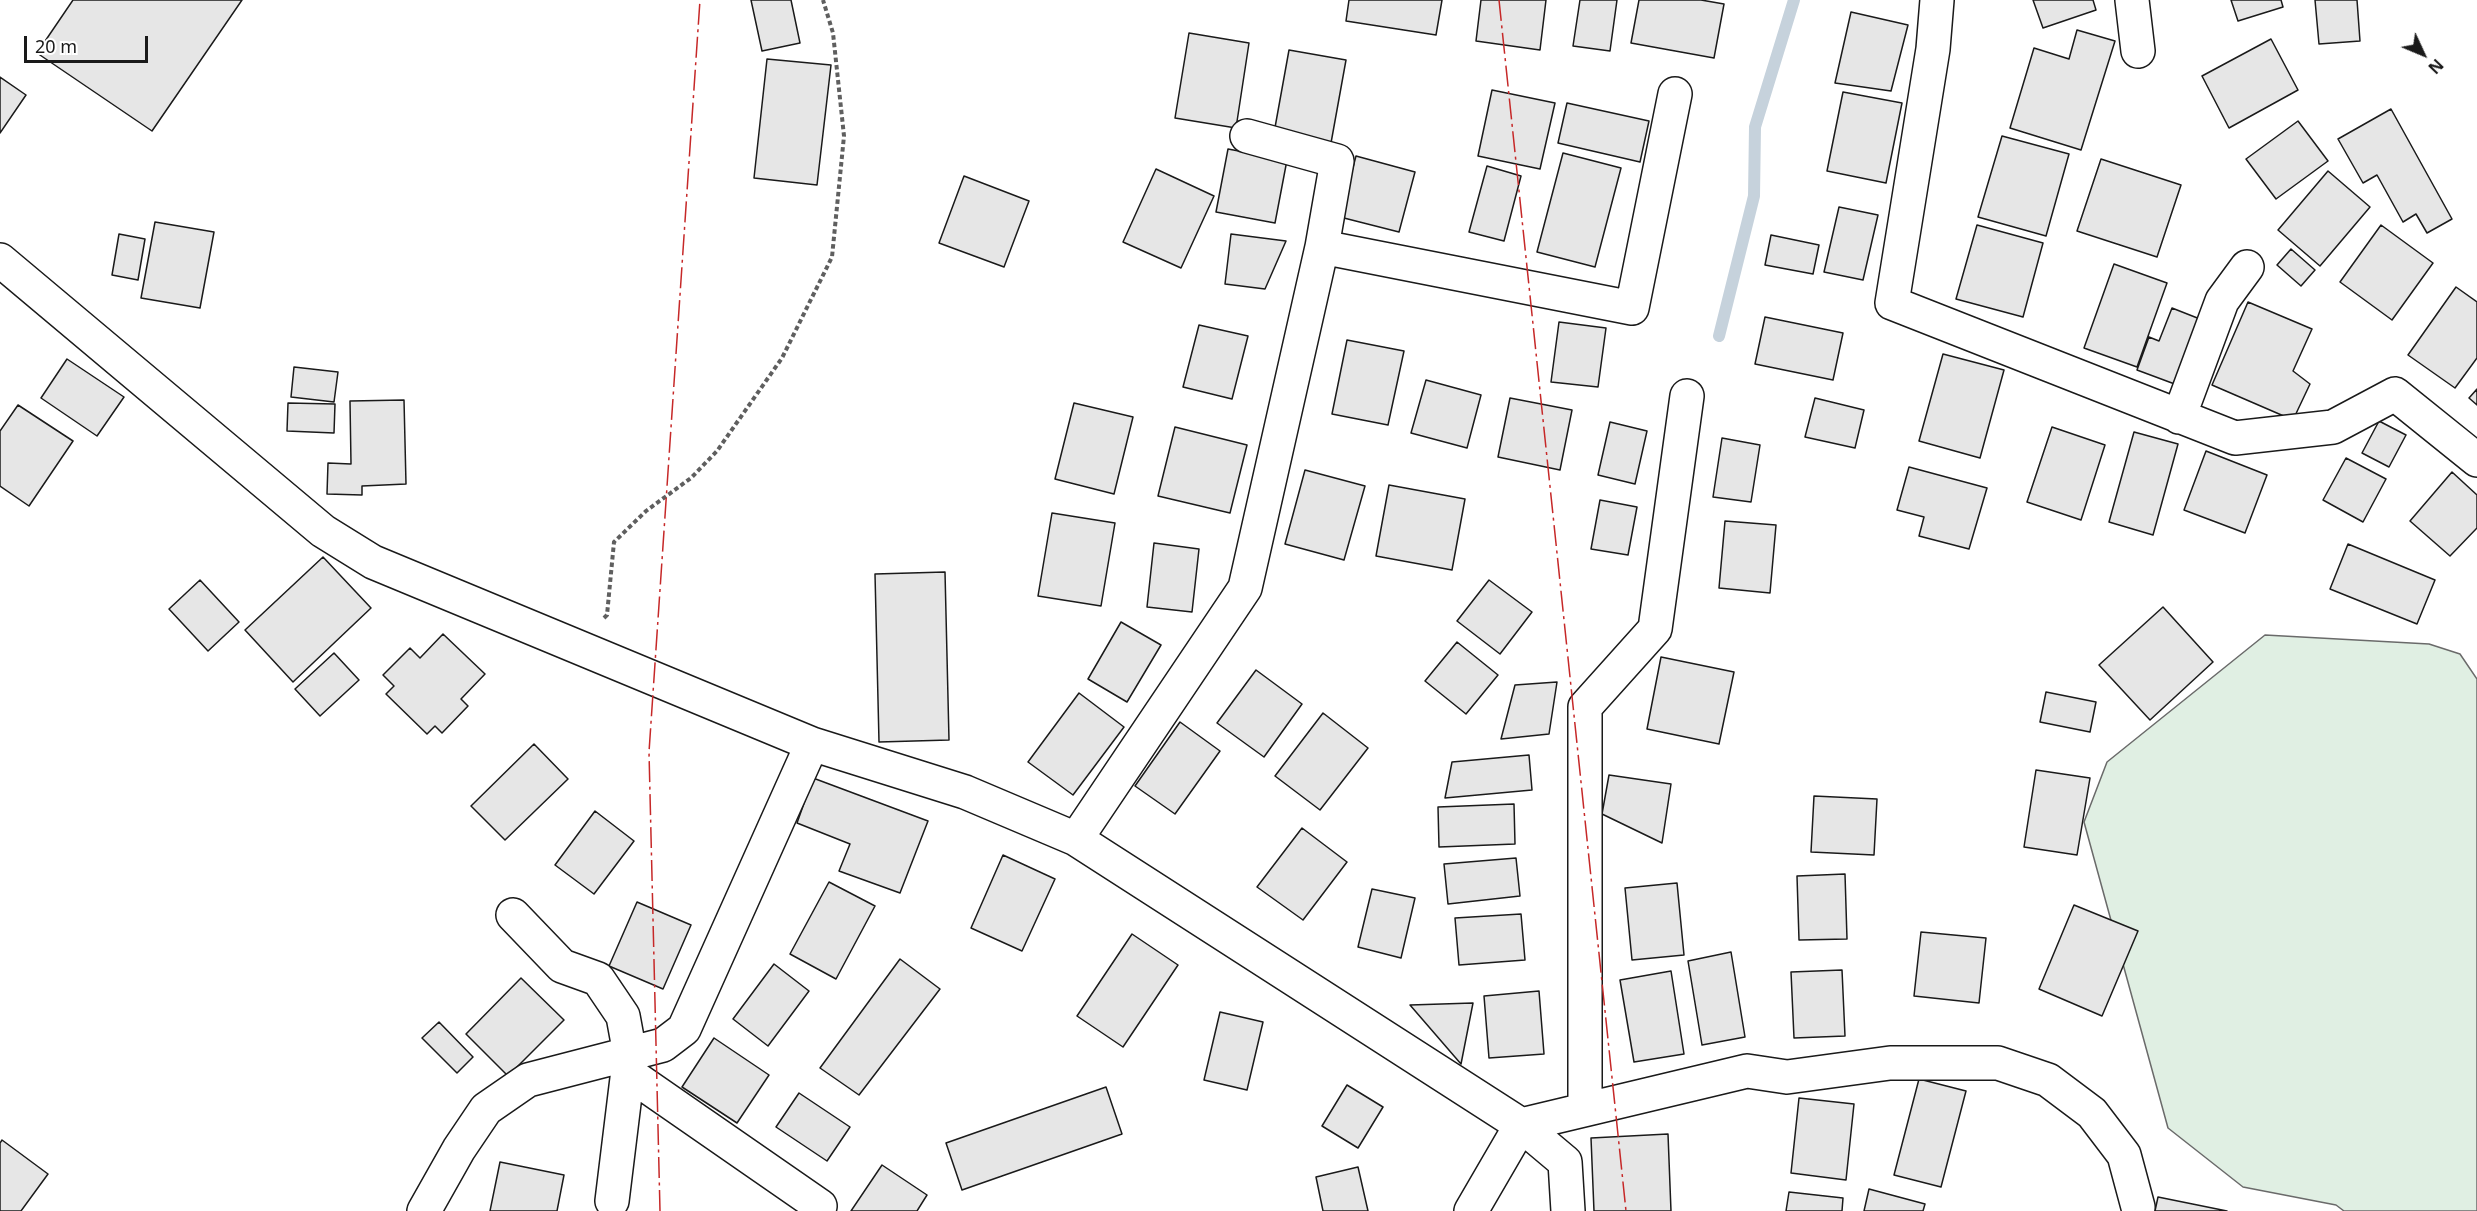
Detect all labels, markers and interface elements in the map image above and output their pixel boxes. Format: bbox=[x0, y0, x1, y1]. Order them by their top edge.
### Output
scale bar bbox=[27, 24, 152, 62]
north arrow bbox=[2393, 24, 2453, 84]
text: 20 m bbox=[35, 34, 77, 58]
text: N bbox=[2424, 54, 2448, 79]

